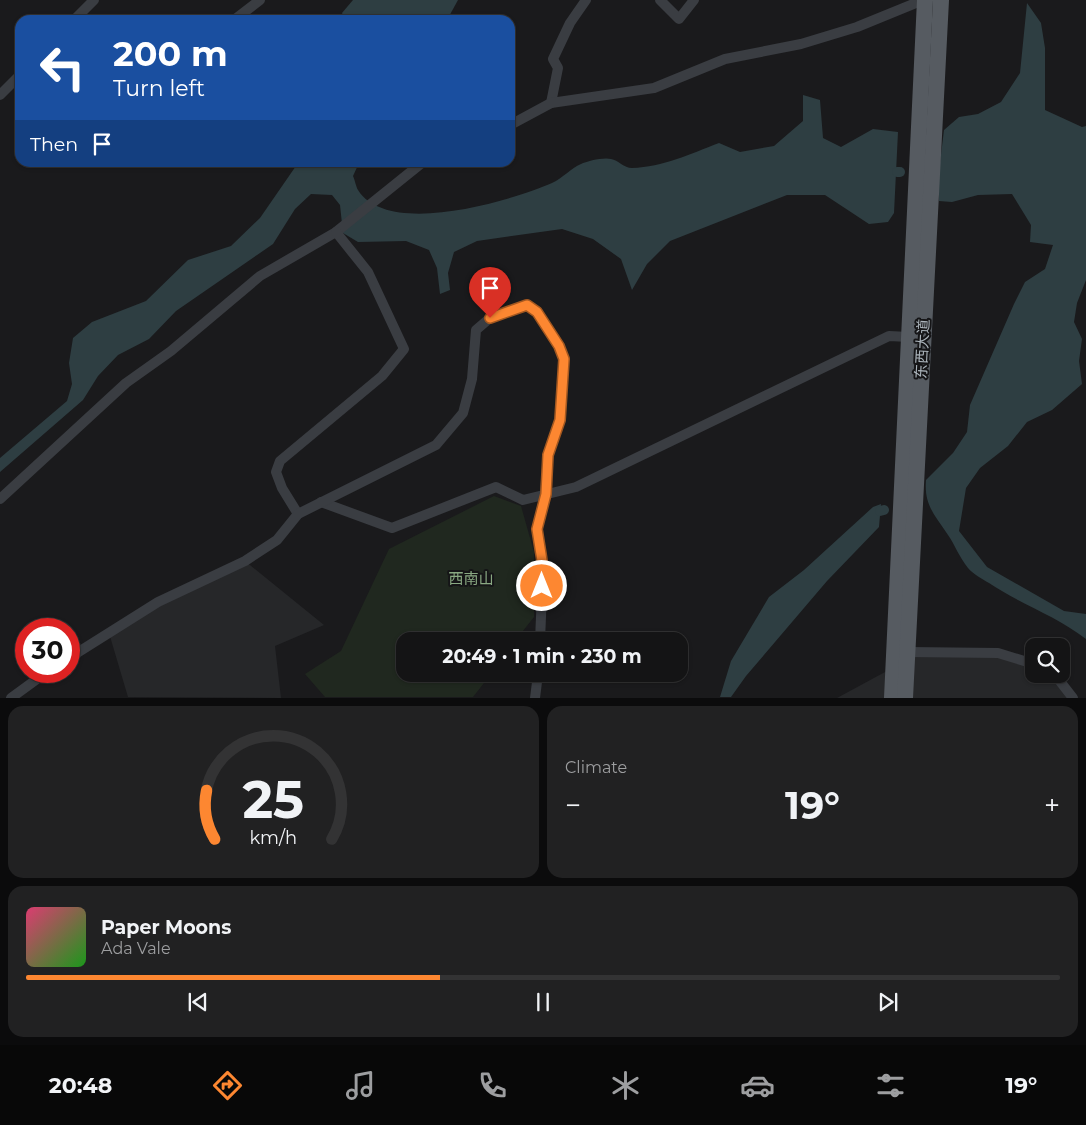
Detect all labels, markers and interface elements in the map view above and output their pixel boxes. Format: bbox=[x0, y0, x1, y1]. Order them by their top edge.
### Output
text: 200 m bbox=[113, 32, 228, 75]
icon: left bbox=[30, 35, 95, 100]
text: Turn left bbox=[113, 75, 205, 102]
icon: arrive bbox=[88, 130, 116, 158]
text: Then bbox=[30, 133, 78, 156]
pin bbox=[469, 267, 511, 318]
icon: arrive bbox=[476, 274, 504, 302]
street label: 东西大道 bbox=[911, 319, 933, 379]
position arrow bbox=[515, 559, 567, 611]
park label: 西南山 bbox=[448, 569, 494, 588]
speed limit sign: 30 bbox=[15, 618, 80, 683]
map controls bbox=[1025, 638, 1070, 683]
button: search bbox=[1025, 638, 1070, 683]
text: 20:49 · 1 min · 230 m bbox=[442, 645, 642, 668]
text: Climate bbox=[565, 758, 627, 777]
text: 25 bbox=[243, 768, 304, 831]
text: 19° bbox=[785, 782, 840, 829]
text: − bbox=[565, 788, 581, 822]
text: + bbox=[1044, 788, 1060, 822]
text: km/h bbox=[250, 827, 297, 848]
text: Paper Moons bbox=[101, 916, 231, 939]
text: Ada Vale bbox=[101, 939, 171, 958]
icon: previous bbox=[184, 988, 212, 1016]
icon: pause bbox=[529, 988, 557, 1016]
icon: next bbox=[874, 988, 902, 1016]
icon: directions bbox=[210, 1068, 245, 1103]
icon: music bbox=[343, 1068, 378, 1103]
icon: phone bbox=[475, 1068, 510, 1103]
icon: climate bbox=[608, 1068, 643, 1103]
icon: car bbox=[740, 1068, 775, 1103]
icon: filters bbox=[873, 1068, 908, 1103]
text: 20:48 bbox=[49, 1072, 112, 1099]
text: 19° bbox=[1005, 1072, 1037, 1099]

